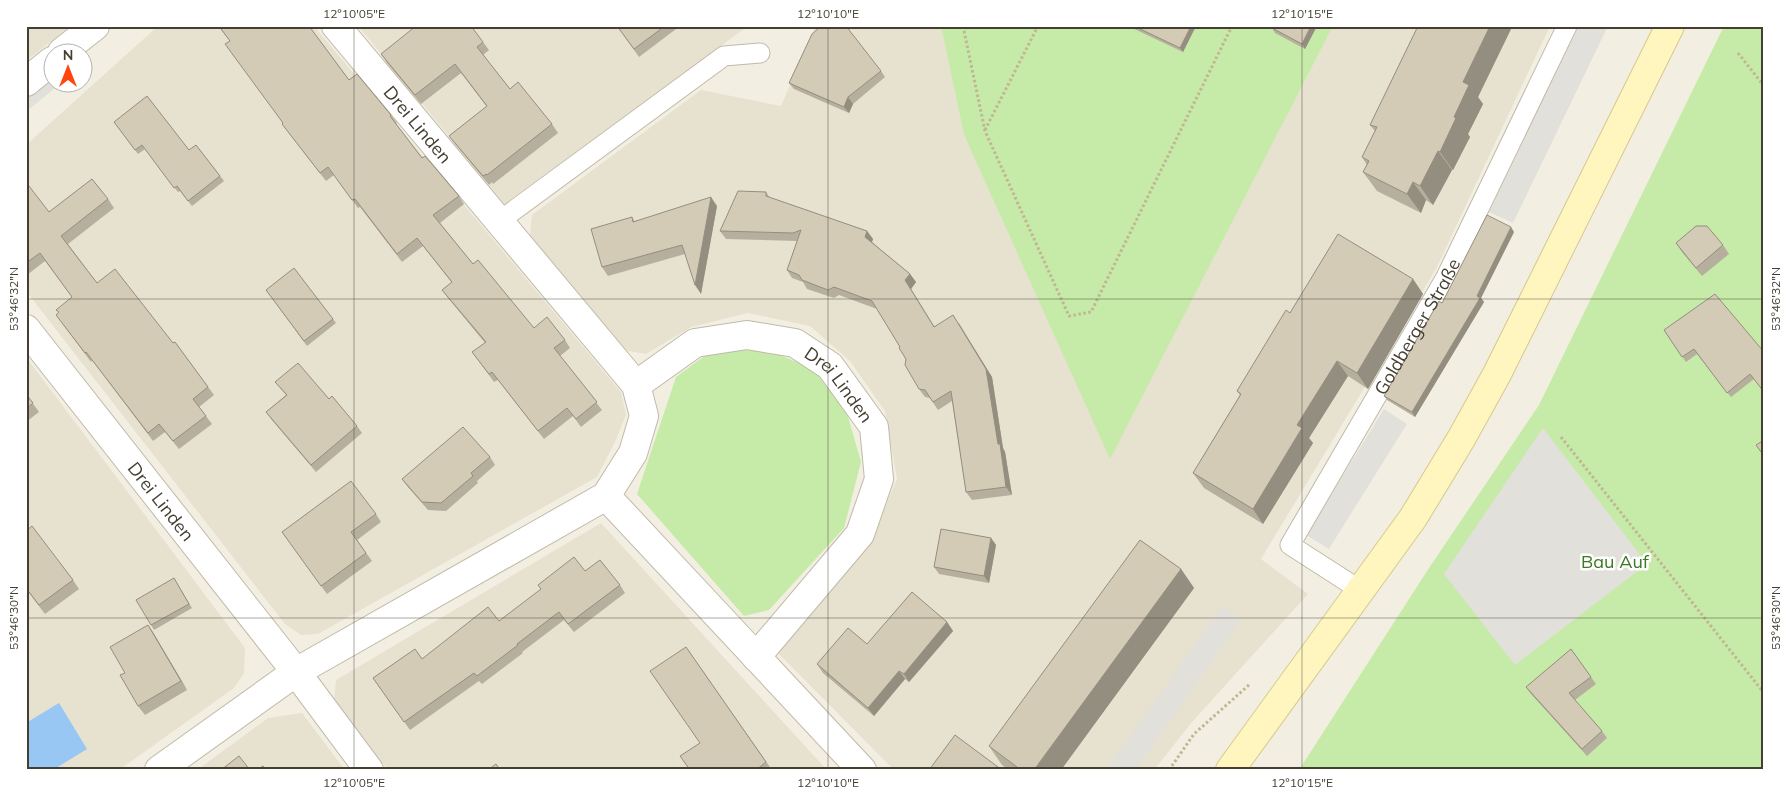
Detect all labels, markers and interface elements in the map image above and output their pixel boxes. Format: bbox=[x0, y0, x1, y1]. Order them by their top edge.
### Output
text: 12°10'05"E bbox=[323, 6, 385, 21]
text: 12°10'10"E bbox=[797, 6, 859, 21]
text: 12°10'15"E bbox=[1271, 6, 1333, 21]
north arrow bbox=[42, 42, 92, 92]
text: N bbox=[63, 46, 73, 64]
street label: Drei Linden bbox=[379, 81, 457, 168]
street label: Goldberger Straße bbox=[1369, 255, 1465, 399]
text: 53°46'32"N bbox=[6, 267, 21, 331]
text: 53°46'32"N bbox=[1768, 267, 1783, 331]
street label: Drei Linden bbox=[800, 341, 878, 427]
street label: Drei Linden bbox=[123, 457, 200, 545]
park label: Bau Auf bbox=[1581, 550, 1650, 573]
text: 53°46'30"N bbox=[6, 586, 21, 650]
text: 53°46'30"N bbox=[1768, 586, 1783, 650]
text: 12°10'05"E bbox=[323, 775, 385, 790]
text: 12°10'10"E bbox=[797, 775, 859, 790]
text: 12°10'15"E bbox=[1271, 775, 1333, 790]

